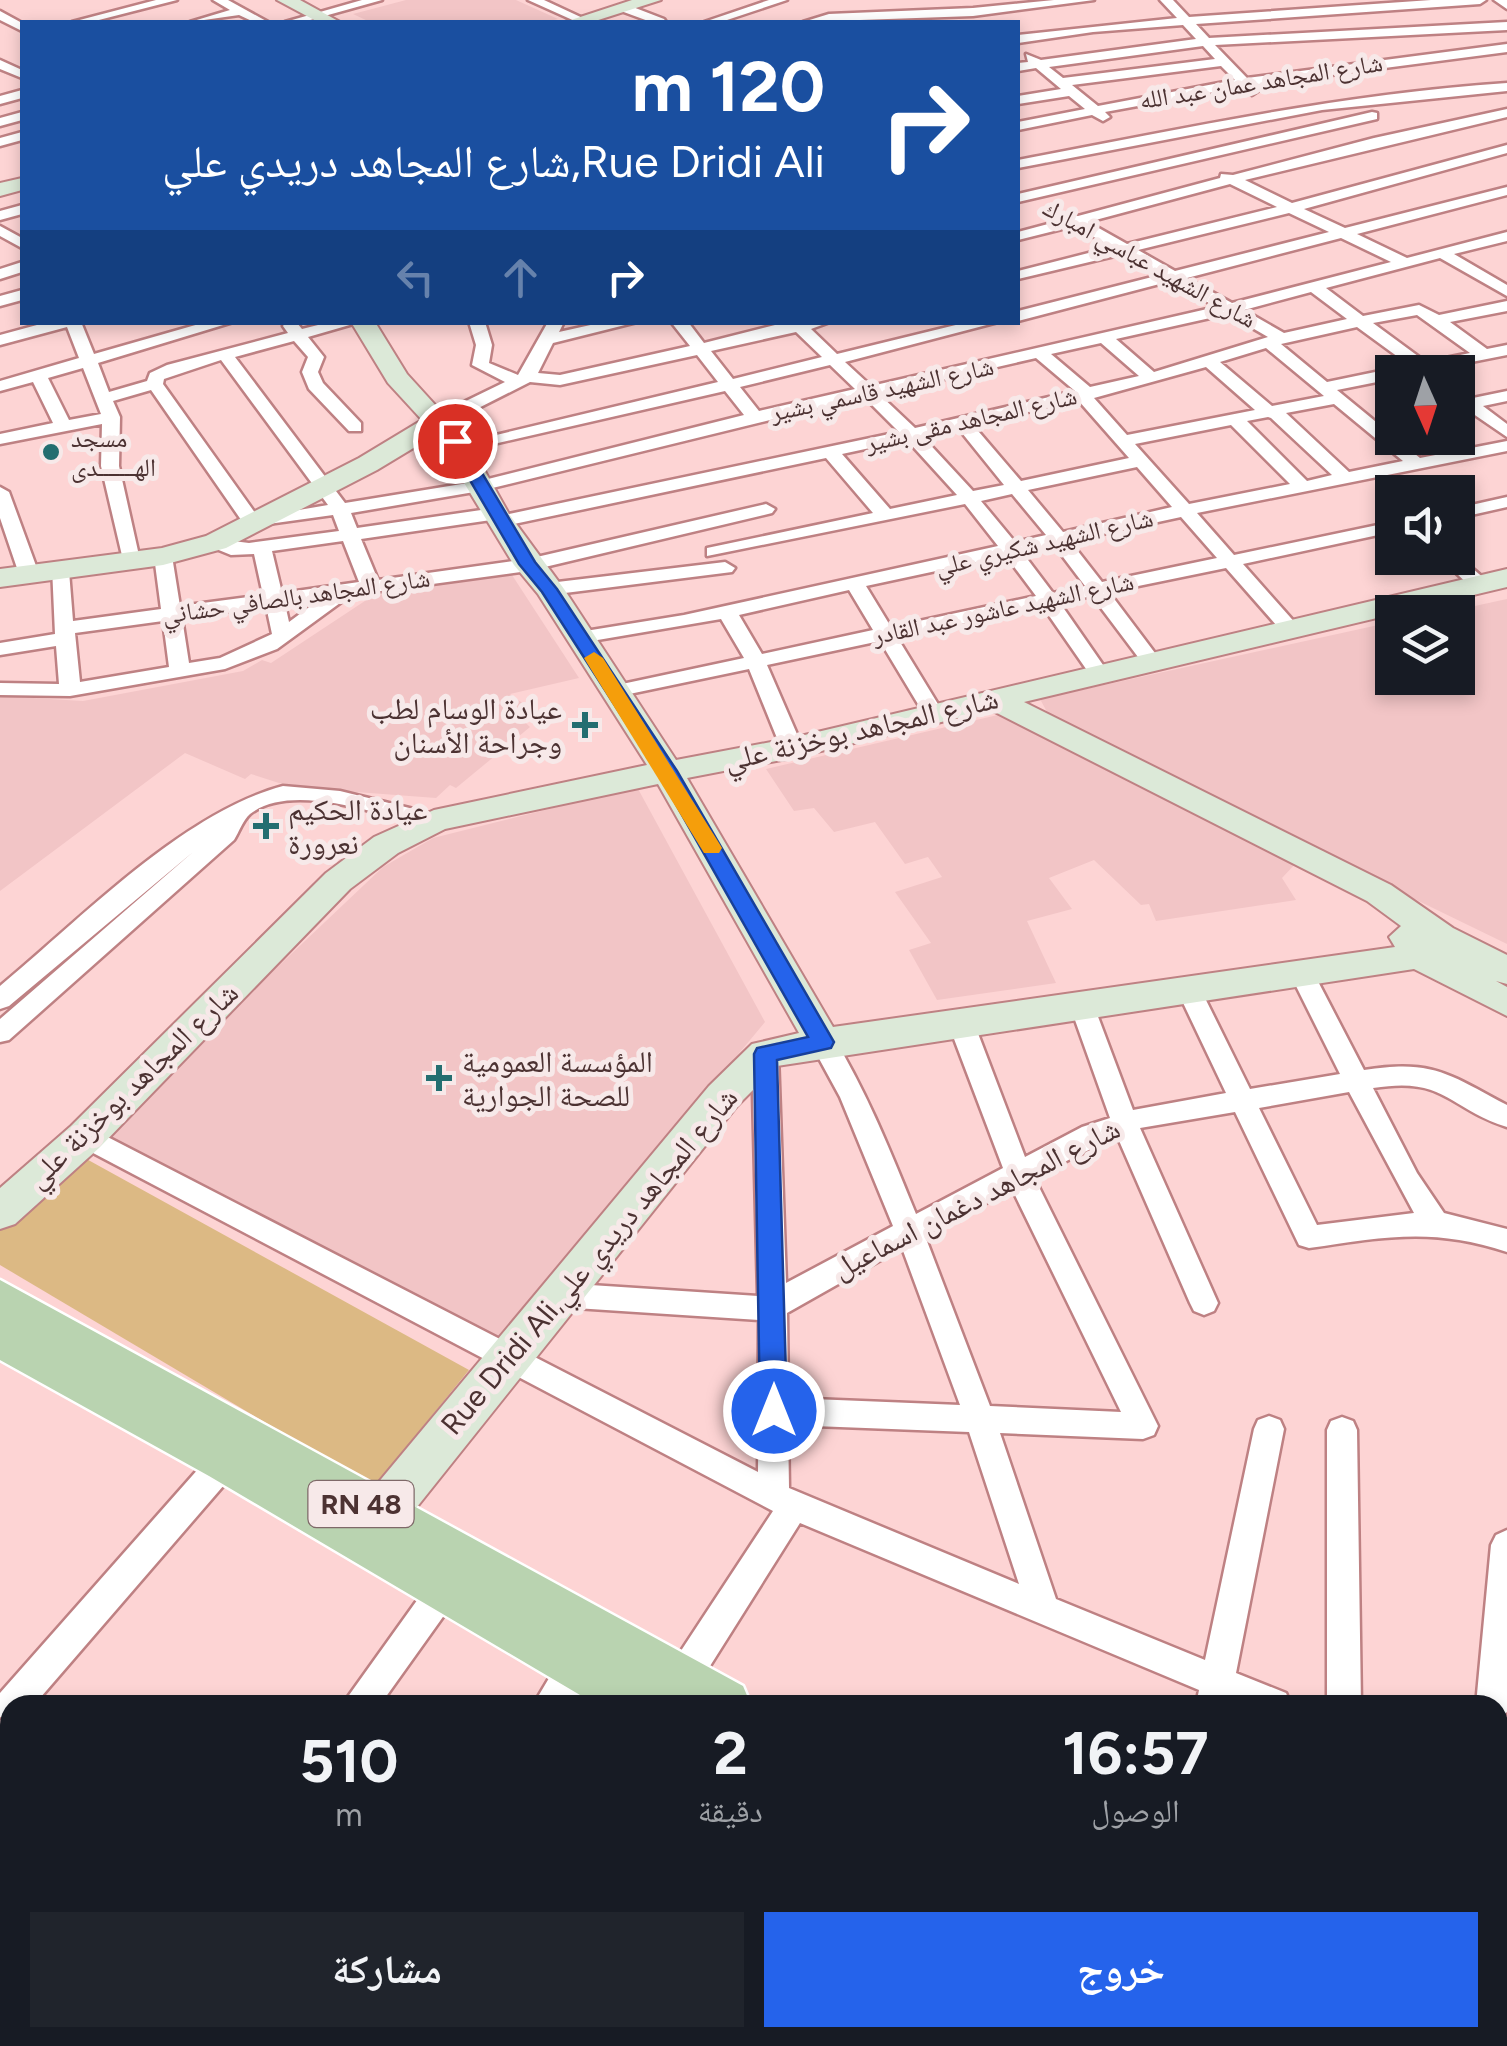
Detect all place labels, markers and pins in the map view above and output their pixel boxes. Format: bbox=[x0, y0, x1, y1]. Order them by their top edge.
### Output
pin bbox=[413, 399, 498, 484]
place label: مسجد الهـــــــدى bbox=[71, 423, 156, 483]
marker: مسجد الهـــــــدى bbox=[40, 441, 62, 463]
place label: عيادة الوسام لطب وجراحة الأسنان bbox=[370, 690, 562, 761]
marker: عيادة الوسام لطب وجراحة الأسنان bbox=[572, 712, 598, 738]
place label: عيادة الحكيم نعرورة bbox=[288, 791, 428, 862]
marker: عيادة الحكيم نعرورة bbox=[253, 813, 279, 839]
place label: المؤسسة العمومية للصحة الجوارية bbox=[462, 1043, 653, 1114]
marker: المؤسسة العمومية للصحة الجوارية bbox=[426, 1065, 452, 1091]

